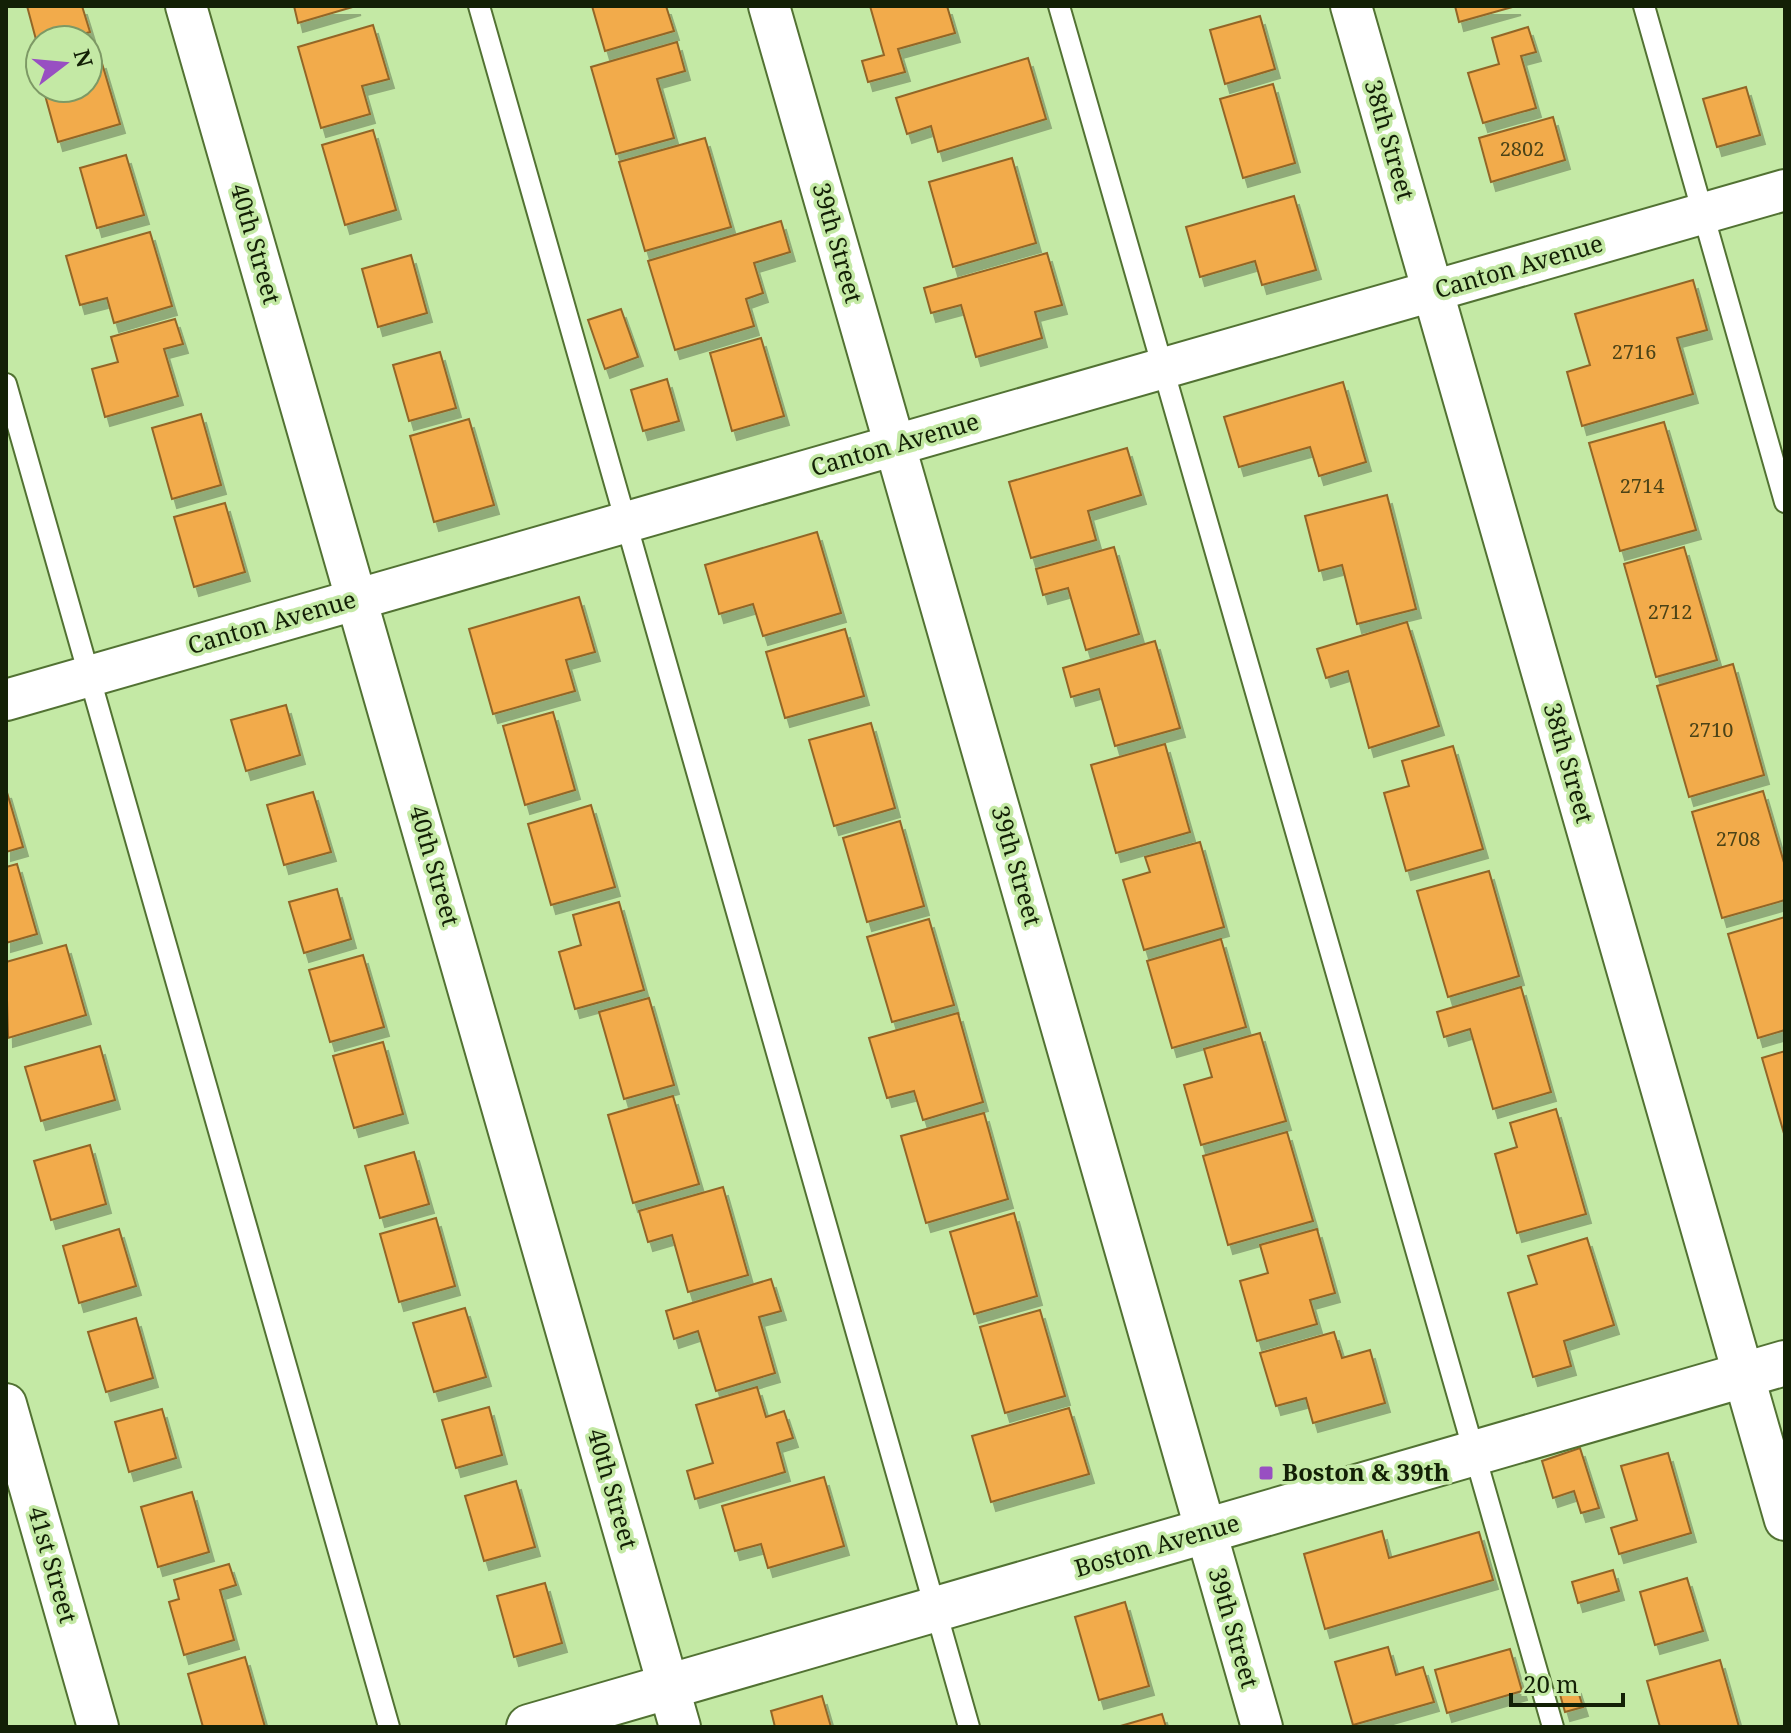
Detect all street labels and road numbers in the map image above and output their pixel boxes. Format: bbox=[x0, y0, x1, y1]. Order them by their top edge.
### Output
street label: 38th Street bbox=[1358, 76, 1423, 204]
street label: 39th Street bbox=[806, 179, 871, 307]
street label: 40th Street bbox=[224, 180, 289, 308]
street label: Canton Avenue bbox=[1431, 226, 1607, 305]
street label: Canton Avenue bbox=[807, 404, 983, 483]
street label: Canton Avenue bbox=[184, 582, 360, 661]
street label: 38th Street bbox=[1537, 699, 1602, 827]
street label: 40th Street bbox=[403, 802, 468, 930]
street label: 39th Street bbox=[985, 802, 1050, 930]
street label: 40th Street bbox=[581, 1425, 646, 1553]
street label: 41st Street bbox=[21, 1503, 86, 1626]
street label: Boston Avenue bbox=[1070, 1505, 1243, 1584]
street label: 39th Street bbox=[1202, 1564, 1267, 1692]

